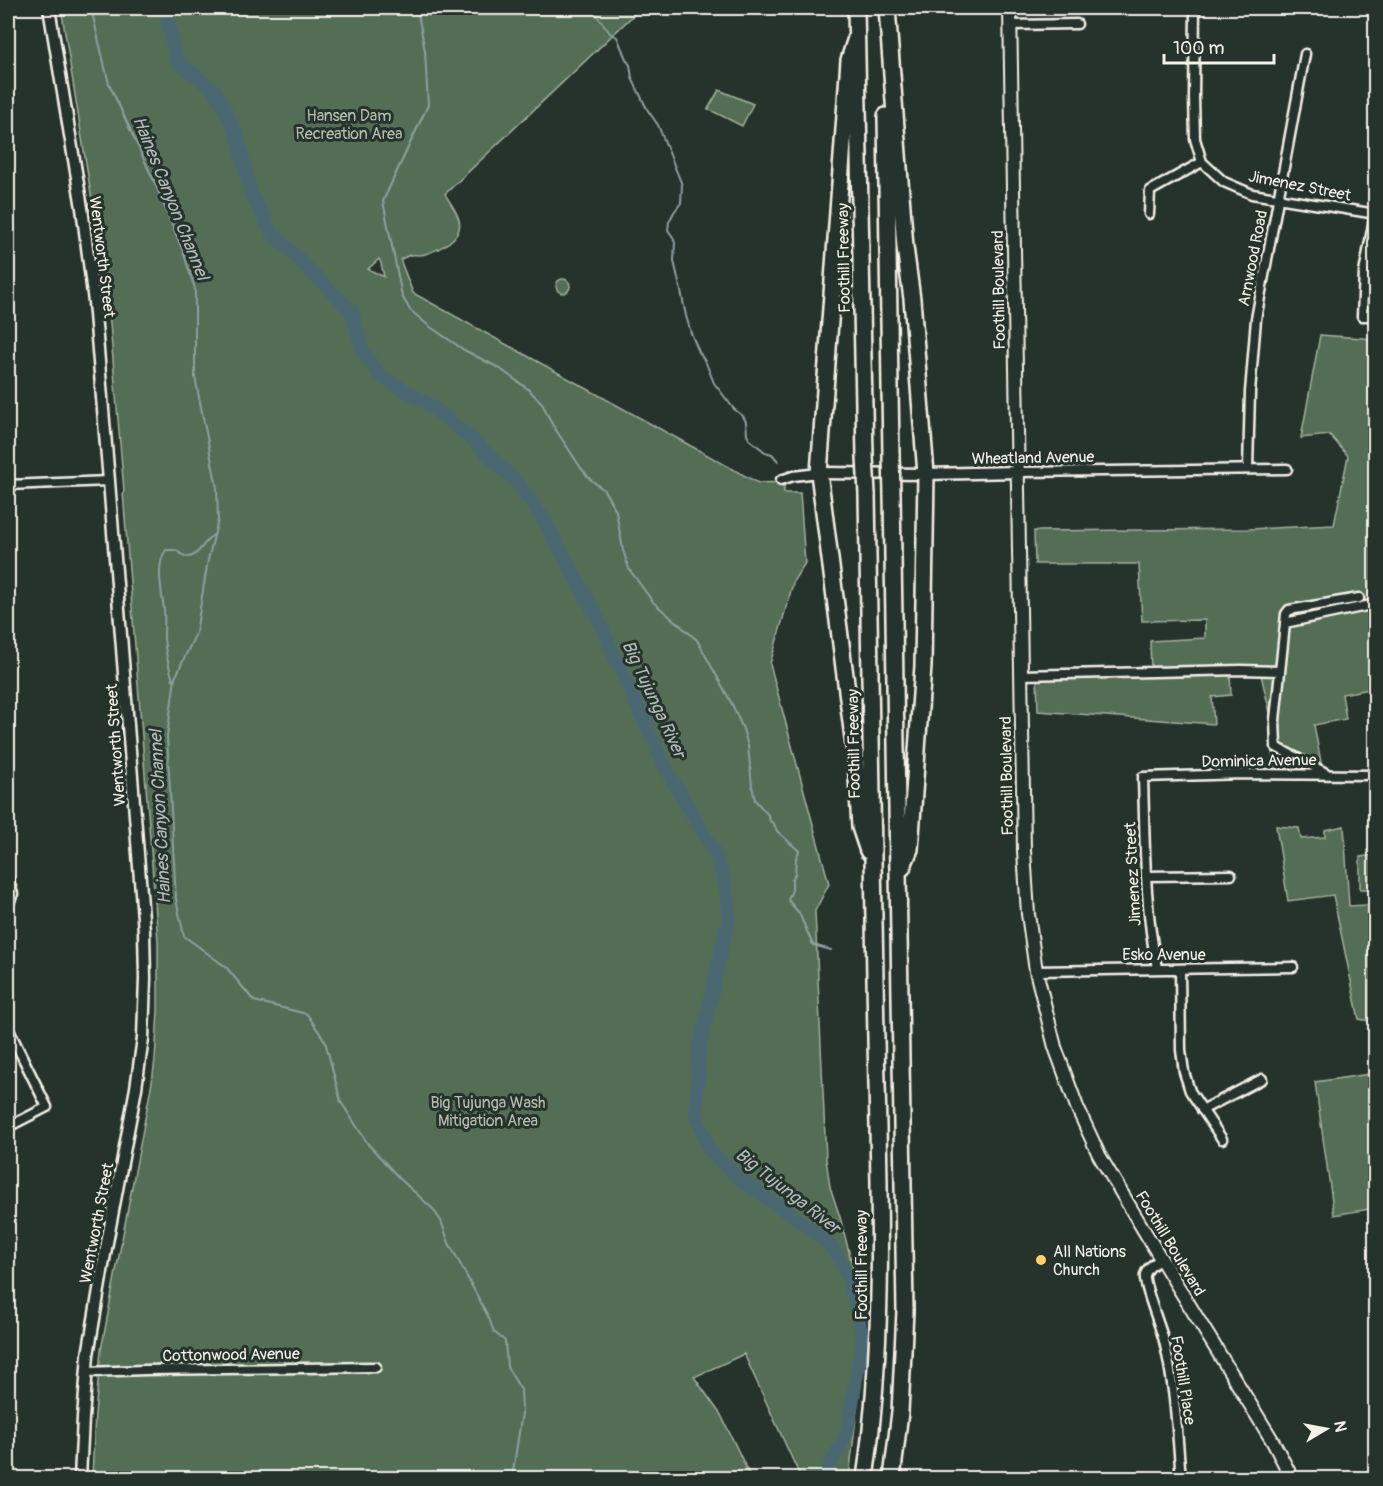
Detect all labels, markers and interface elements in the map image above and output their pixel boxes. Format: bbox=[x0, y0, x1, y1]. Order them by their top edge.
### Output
scale bar bbox=[1164, 27, 1274, 65]
text: 100 m bbox=[1173, 37, 1225, 60]
park label: Hansen Dam Recreation Area bbox=[296, 106, 402, 144]
water label: Haines Canyon Channel bbox=[127, 113, 215, 285]
street label: Jimenez Street bbox=[1247, 166, 1353, 206]
street label: Wentworth Street bbox=[85, 195, 119, 320]
street label: Foothill Freeway bbox=[833, 203, 855, 313]
street label: Arnwood Road bbox=[1234, 208, 1272, 308]
street label: Foothill Boulevard bbox=[988, 230, 1010, 350]
street label: Wheatland Avenue bbox=[971, 447, 1095, 469]
water label: Big Tujunga River bbox=[616, 637, 692, 764]
street label: Wentworth Street bbox=[102, 683, 130, 807]
street label: Foothill Freeway bbox=[843, 689, 865, 799]
street label: Foothill Boulevard bbox=[996, 716, 1018, 836]
water label: Haines Canyon Channel bbox=[144, 727, 177, 905]
street label: Dominica Avenue bbox=[1201, 750, 1317, 772]
street label: Jimenez Street bbox=[1120, 821, 1146, 926]
street label: Esko Avenue bbox=[1122, 945, 1206, 965]
park label: Big Tujunga Wash Mitigation Area bbox=[430, 1093, 546, 1131]
water label: Big Tujunga River bbox=[731, 1143, 847, 1241]
street label: Wentworth Street bbox=[75, 1161, 119, 1285]
street label: Foothill Boulevard bbox=[1131, 1187, 1209, 1300]
street label: Foothill Freeway bbox=[852, 1210, 872, 1320]
place label: All Nations Church bbox=[1053, 1242, 1126, 1280]
marker: All Nations Church bbox=[1034, 1253, 1048, 1267]
street label: Foothill Place bbox=[1166, 1334, 1200, 1426]
street label: Cottonwood Avenue bbox=[162, 1344, 300, 1366]
north arrow bbox=[1296, 1399, 1356, 1459]
text: N bbox=[1329, 1420, 1351, 1434]

